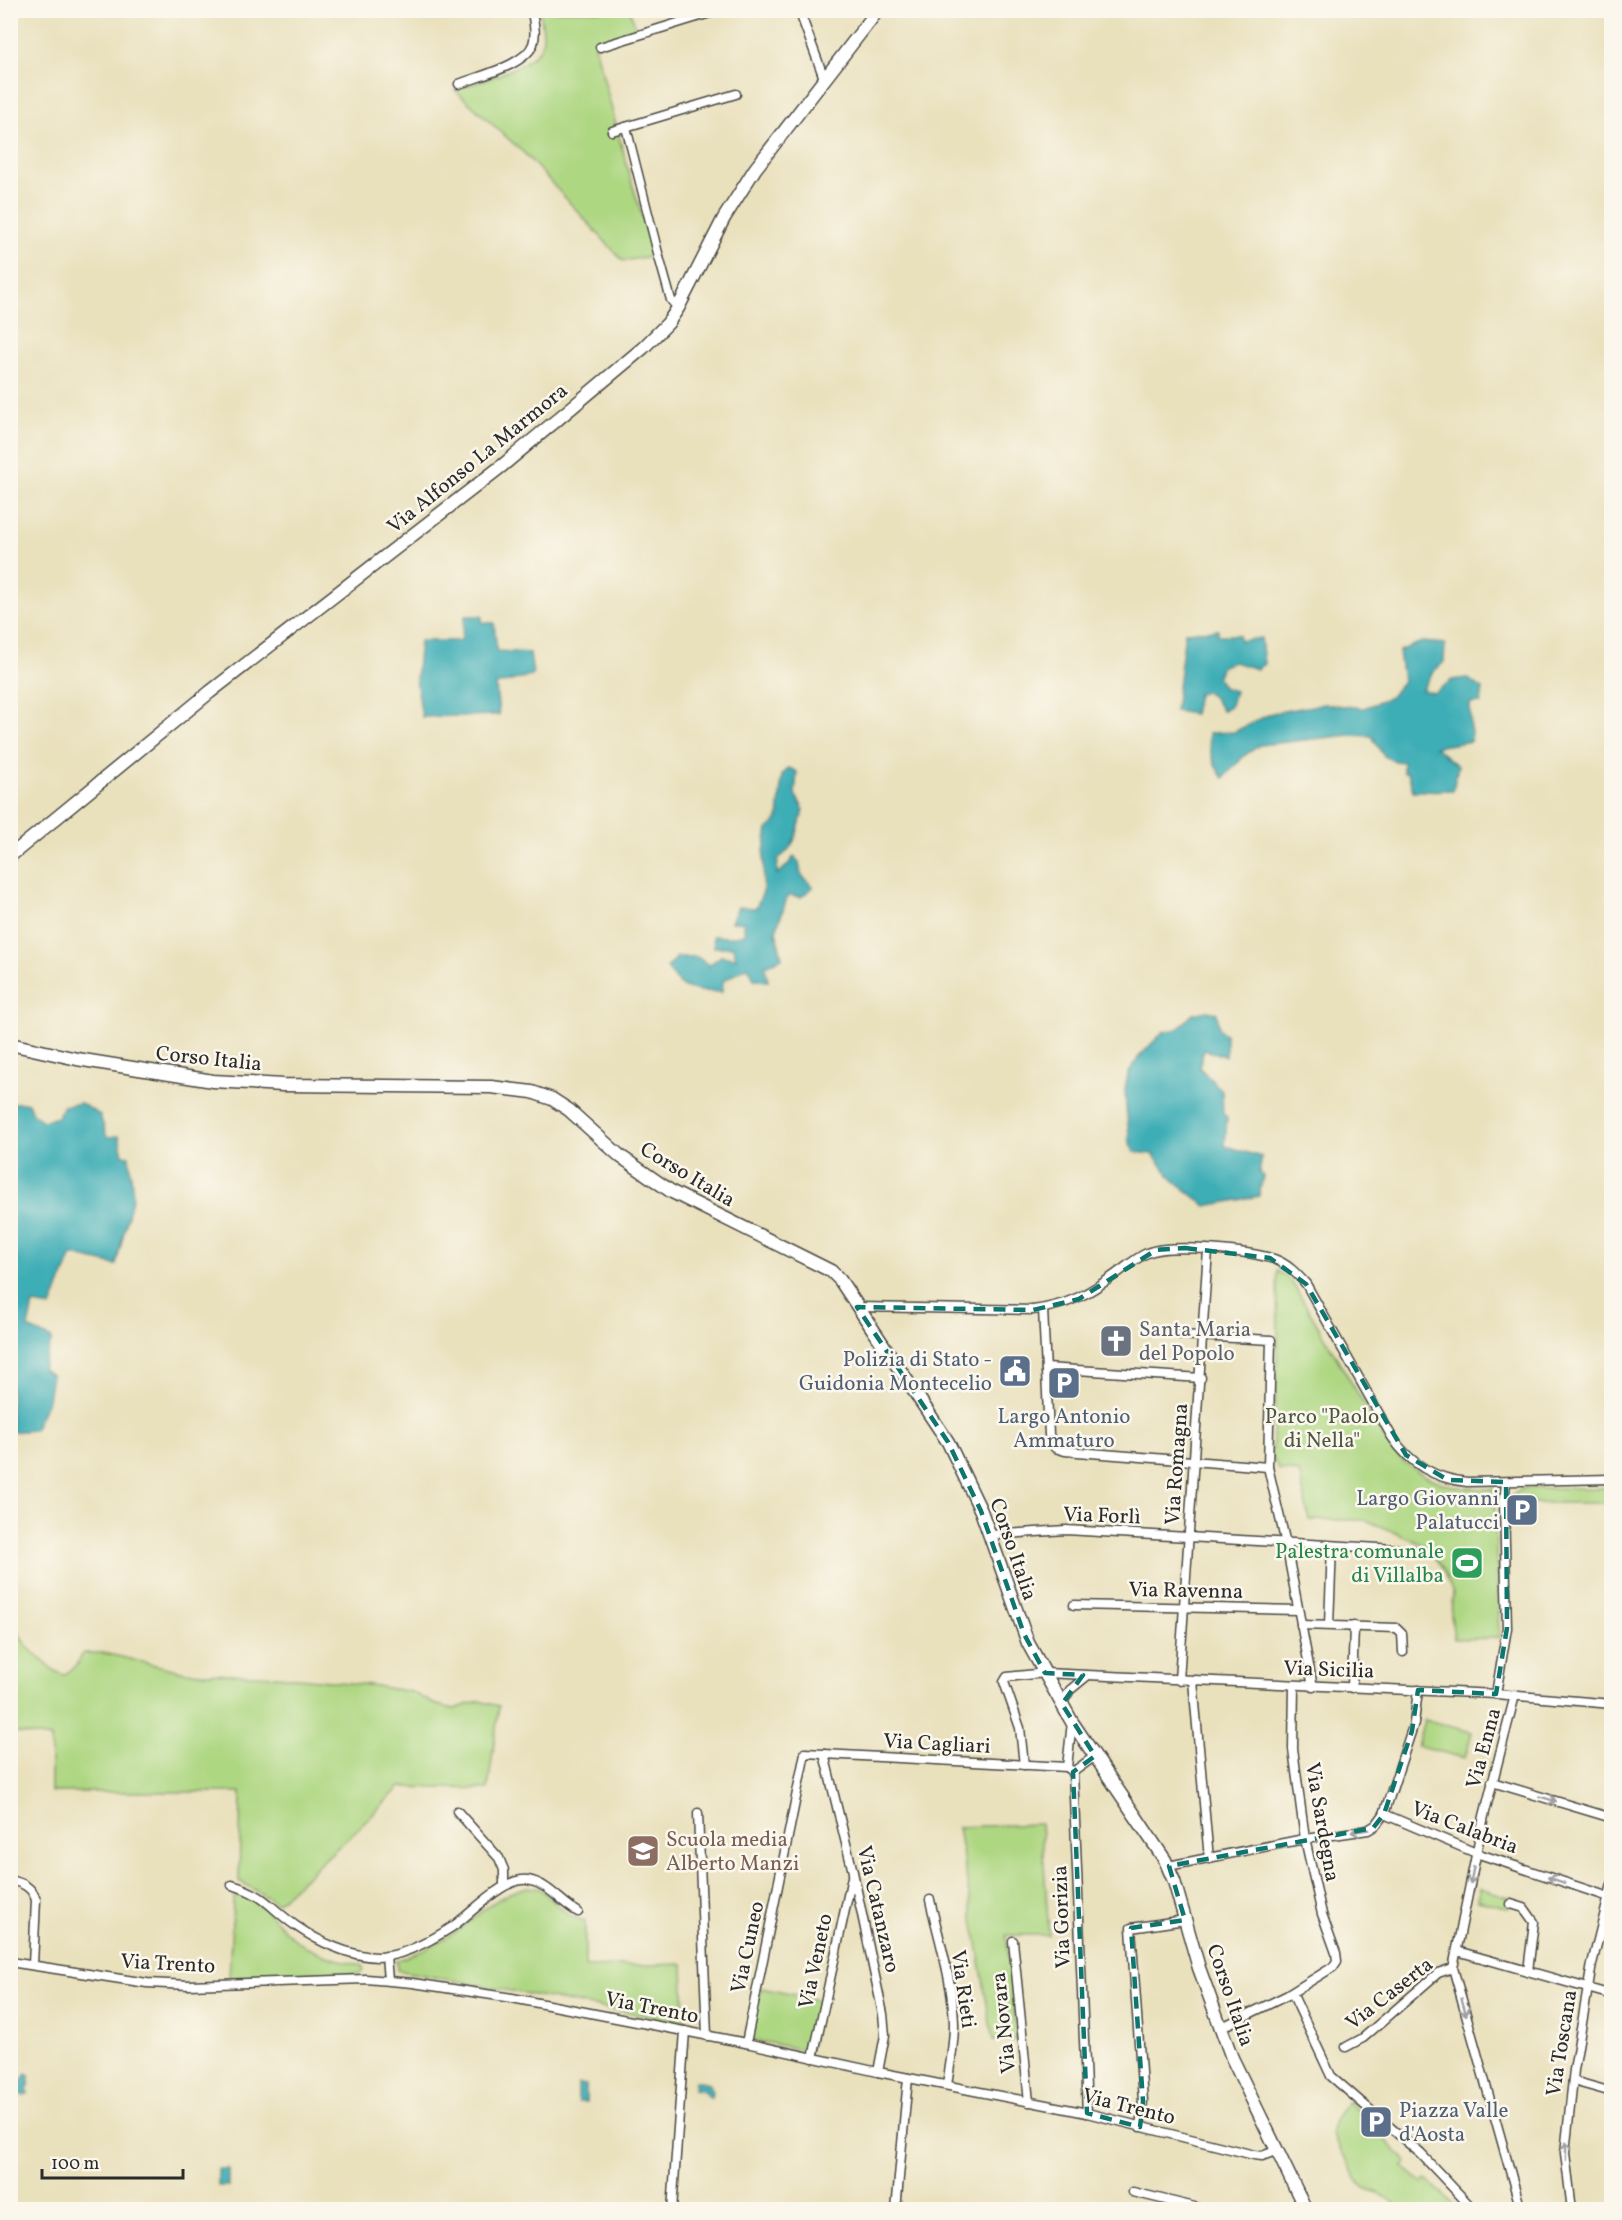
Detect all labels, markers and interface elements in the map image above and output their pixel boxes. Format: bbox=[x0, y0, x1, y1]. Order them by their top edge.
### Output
street label: Via Alfonso La Marmora bbox=[381, 377, 574, 541]
street label: Corso Italia bbox=[154, 1040, 263, 1079]
street label: Corso Italia bbox=[634, 1135, 740, 1215]
place label: Santa Maria del Popolo bbox=[1139, 1316, 1251, 1369]
church icon: Santa Maria del Popolo bbox=[1098, 1323, 1134, 1359]
place label: Polizia di Stato - Guidonia Montecelio bbox=[799, 1346, 992, 1399]
public building icon: Polizia di Stato - Guidonia Montecelio bbox=[997, 1353, 1033, 1389]
parking icon: Largo Antonio Ammaturo bbox=[1046, 1365, 1082, 1401]
street label: Via Romagna bbox=[1159, 1402, 1196, 1526]
place label: Largo Antonio Ammaturo bbox=[998, 1403, 1130, 1456]
park label: Parco "Paolo di Nella" bbox=[1265, 1403, 1379, 1456]
place label: Largo Giovanni Palatucci bbox=[1356, 1485, 1499, 1538]
parking icon: Largo Giovanni Palatucci bbox=[1504, 1492, 1540, 1528]
street label: Corso Italia bbox=[982, 1494, 1044, 1604]
street label: Via Forlì bbox=[1063, 1501, 1141, 1532]
place label: Palestra comunale di Villalba bbox=[1275, 1538, 1444, 1591]
sports icon: Palestra comunale di Villalba bbox=[1449, 1545, 1485, 1581]
street label: Via Ravenna bbox=[1128, 1576, 1244, 1607]
street label: Via Sicilia bbox=[1283, 1654, 1375, 1687]
street label: Via Enna bbox=[1460, 1705, 1509, 1792]
street label: Via Cagliari bbox=[883, 1727, 991, 1762]
street label: Via Sardegna bbox=[1297, 1760, 1346, 1884]
one-way arrow bbox=[1538, 1794, 1557, 1805]
street label: Via Calabria bbox=[1407, 1795, 1522, 1862]
one-way arrow bbox=[1350, 1825, 1370, 1836]
place label: Scuola media Alberto Manzi bbox=[666, 1826, 799, 1879]
school or university icon: Scuola media Alberto Manzi bbox=[625, 1833, 661, 1869]
street label: Via Catanzaro bbox=[849, 1843, 906, 1976]
one-way arrow bbox=[1466, 1864, 1477, 1884]
street label: Via Gorizia bbox=[1046, 1865, 1079, 1969]
one-way arrow bbox=[1547, 1873, 1566, 1884]
street label: Via Cuneo bbox=[725, 1899, 772, 1996]
street label: Via Veneto bbox=[792, 1911, 841, 2012]
street label: Corso Italia bbox=[1199, 1940, 1261, 2050]
street label: Via Trento bbox=[120, 1948, 216, 1981]
street label: Via Rieti bbox=[943, 1948, 982, 2030]
street label: Via Caserta bbox=[1340, 1951, 1440, 2038]
street label: Via Novara bbox=[985, 1971, 1024, 2075]
street label: Via Trento bbox=[602, 1985, 701, 2032]
street label: Via Toscana bbox=[1540, 1988, 1585, 2099]
one-way arrow bbox=[1459, 1997, 1471, 2016]
street label: Via Trento bbox=[1079, 2082, 1178, 2133]
place label: Piazza Valle d'Aosta bbox=[1399, 2097, 1509, 2150]
parking icon: Piazza Valle d'Aosta bbox=[1358, 2104, 1394, 2140]
scale bar bbox=[42, 2142, 183, 2180]
one-way arrow bbox=[1560, 2142, 1572, 2162]
text: 100 m bbox=[51, 2152, 100, 2177]

